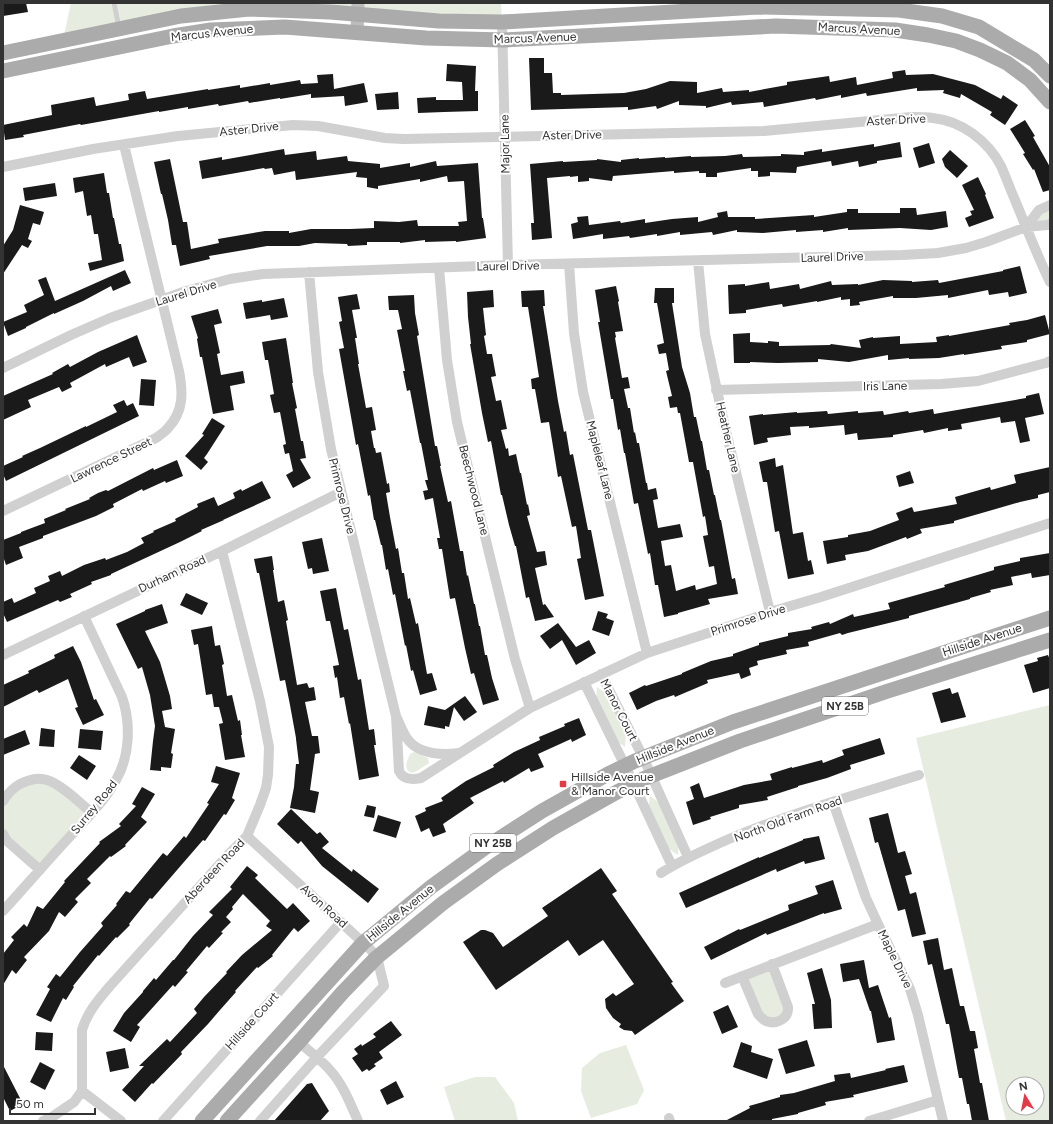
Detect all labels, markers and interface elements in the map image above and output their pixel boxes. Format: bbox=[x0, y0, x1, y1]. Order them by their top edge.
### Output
street label: Marcus Avenue bbox=[817, 20, 901, 38]
street label: Marcus Avenue bbox=[170, 22, 254, 44]
street label: Marcus Avenue bbox=[493, 30, 577, 46]
street label: Aster Drive bbox=[866, 111, 927, 129]
street label: Major Lane bbox=[497, 114, 513, 174]
street label: Aster Drive bbox=[219, 119, 280, 139]
street label: Aster Drive bbox=[542, 127, 602, 143]
street label: Laurel Drive bbox=[800, 249, 864, 265]
street label: Laurel Drive bbox=[476, 258, 540, 274]
street label: Laurel Drive bbox=[154, 277, 219, 309]
street label: Iris Lane bbox=[863, 379, 908, 393]
street label: Heather Lane bbox=[713, 400, 743, 474]
street label: Mapleleaf Lane bbox=[583, 419, 617, 501]
street label: Lawrence Street bbox=[68, 434, 154, 486]
street label: Beechwood Lane bbox=[456, 444, 492, 537]
street label: Primrose Drive bbox=[326, 457, 358, 536]
street label: Durham Road bbox=[136, 552, 208, 596]
street label: Primrose Drive bbox=[709, 601, 788, 639]
street label: Hillside Avenue bbox=[941, 620, 1024, 659]
street label: Manor Court bbox=[597, 677, 641, 744]
road number: NY 25B bbox=[822, 697, 868, 715]
street label: Hillside Avenue bbox=[634, 723, 716, 767]
place label: Hillside Avenue & Manor Court bbox=[571, 770, 654, 798]
street label: Surrey Road bbox=[68, 777, 120, 837]
marker: Hillside Avenue & Manor Court bbox=[558, 779, 568, 789]
street label: North Old Farm Road bbox=[732, 793, 844, 845]
road number: NY 25B bbox=[470, 834, 516, 852]
street label: Aberdeen Road bbox=[181, 836, 247, 906]
street label: Avon Road bbox=[298, 881, 350, 931]
street label: Hillside Avenue bbox=[364, 881, 437, 944]
street label: Maple Drive bbox=[875, 927, 915, 991]
street label: Hillside Court bbox=[222, 989, 282, 1053]
north arrow bbox=[1005, 1076, 1045, 1116]
text: N bbox=[1018, 1080, 1029, 1094]
scale bar bbox=[10, 1090, 95, 1116]
text: 50 m bbox=[16, 1097, 44, 1111]

